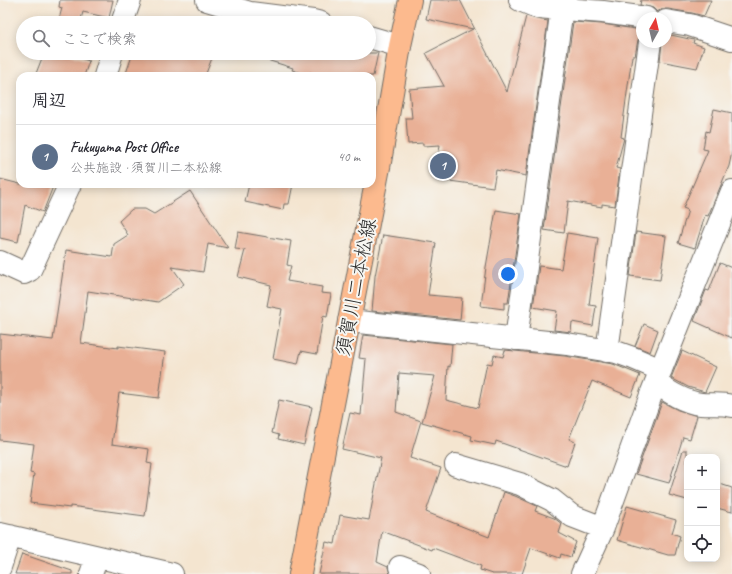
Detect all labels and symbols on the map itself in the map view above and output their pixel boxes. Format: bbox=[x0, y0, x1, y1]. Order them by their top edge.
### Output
north arrow bbox=[636, 12, 672, 48]
pin: 1 bbox=[430, 151, 456, 181]
street label: 須賀川二本松線 bbox=[330, 216, 382, 358]
your location bbox=[498, 264, 518, 284]

